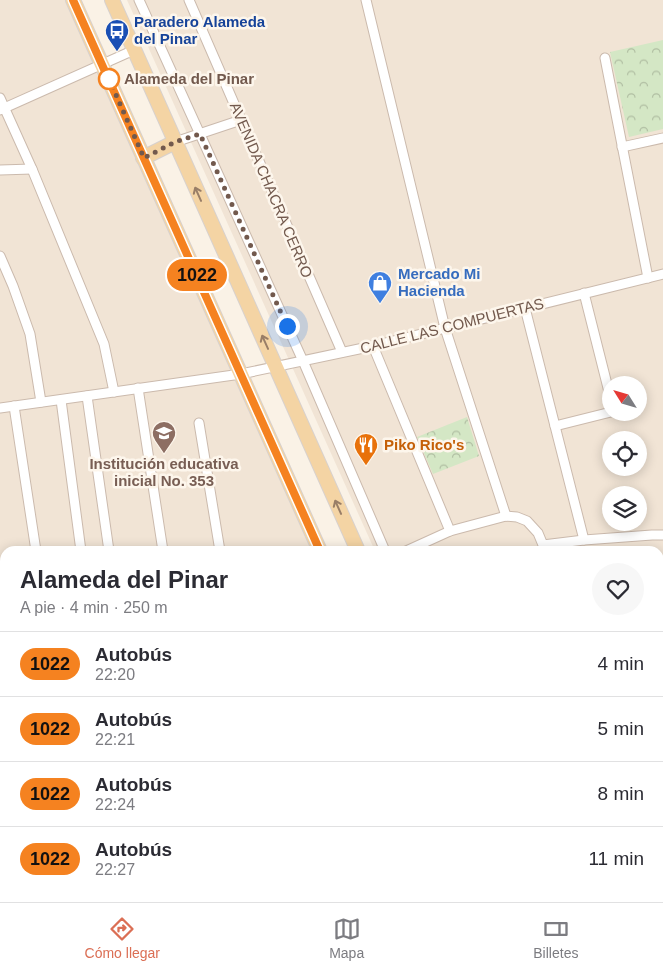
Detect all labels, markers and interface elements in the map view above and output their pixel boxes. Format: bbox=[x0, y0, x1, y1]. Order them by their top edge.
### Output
place label: Paradero Alameda del Pinar bbox=[134, 13, 266, 47]
bus stop icon: Paradero Alameda del Pinar bbox=[104, 18, 130, 52]
marker: Alameda del Pinar bbox=[98, 68, 120, 90]
place label: Alameda del Pinar bbox=[124, 70, 254, 87]
street label: AVENIDA CHACRA CERRO bbox=[227, 100, 316, 280]
one-way arrow bbox=[193, 187, 203, 202]
line badge: 1022 bbox=[162, 259, 232, 291]
text: 1022 bbox=[177, 265, 217, 285]
place label: Mercado Mi Hacienda bbox=[398, 265, 481, 299]
shop icon: Mercado Mi Hacienda bbox=[367, 270, 393, 304]
street label: CALLE LAS COMPUERTAS bbox=[358, 294, 545, 357]
your location bbox=[275, 314, 300, 339]
one-way arrow bbox=[259, 335, 269, 350]
north arrow bbox=[602, 376, 648, 421]
map controls bbox=[602, 376, 647, 531]
school or university icon: Institución educativa inicial No. 353 bbox=[151, 420, 177, 454]
button: locate bbox=[602, 431, 647, 476]
restaurant icon: Piko Rico's bbox=[353, 432, 379, 466]
place label: Piko Rico's bbox=[384, 436, 464, 453]
place label: Institución educativa inicial No. 353 bbox=[89, 455, 239, 489]
button: layers bbox=[602, 486, 647, 531]
one-way arrow bbox=[333, 500, 342, 515]
button: heart bbox=[592, 563, 644, 615]
text: Alameda del Pinar bbox=[20, 566, 228, 593]
text: A pie · 4 min · 250 m bbox=[20, 599, 168, 616]
text: Autobús bbox=[95, 644, 172, 665]
text: 4 min bbox=[598, 653, 644, 674]
text: 1022 bbox=[30, 654, 70, 674]
text: 22:20 bbox=[95, 666, 135, 683]
text: Autobús bbox=[95, 709, 172, 730]
text: 5 min bbox=[598, 718, 644, 739]
text: 1022 bbox=[30, 719, 70, 739]
text: 22:21 bbox=[95, 731, 135, 748]
text: Autobús bbox=[95, 774, 172, 795]
text: 8 min bbox=[598, 783, 644, 804]
text: 1022 bbox=[30, 784, 70, 804]
text: 22:24 bbox=[95, 796, 135, 813]
text: Autobús bbox=[95, 839, 172, 860]
text: 11 min bbox=[588, 848, 644, 869]
text: 1022 bbox=[30, 849, 70, 869]
text: 22:27 bbox=[95, 861, 135, 878]
tab: Cómo llegar bbox=[85, 915, 160, 961]
tab: Mapa bbox=[329, 915, 364, 961]
tab: Billetes bbox=[533, 915, 578, 961]

